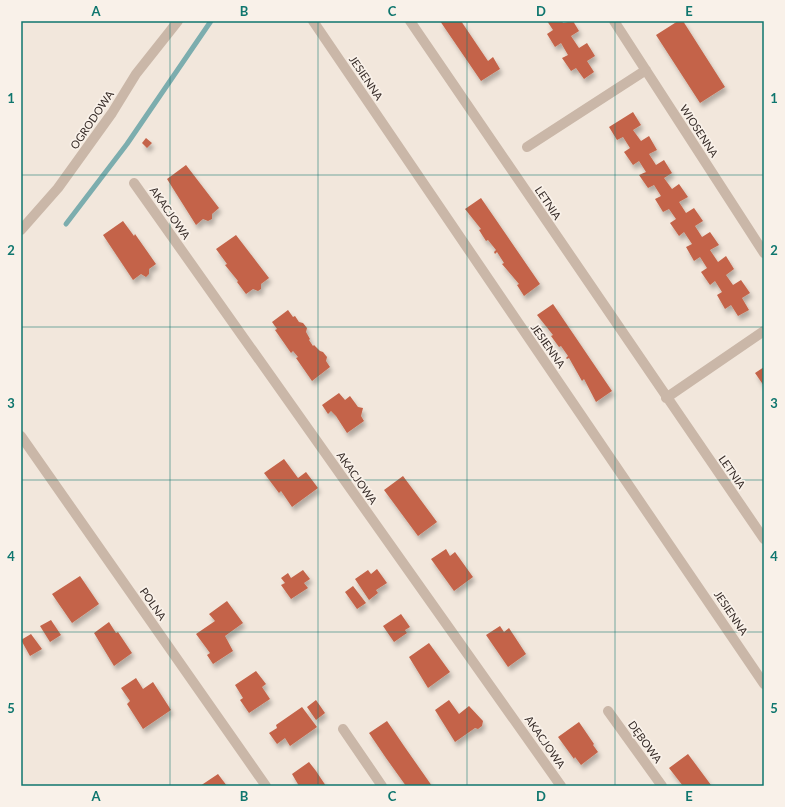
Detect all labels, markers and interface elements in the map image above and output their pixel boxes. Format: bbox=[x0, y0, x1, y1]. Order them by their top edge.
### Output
text: A bbox=[90, 3, 101, 19]
text: B bbox=[240, 3, 249, 19]
text: C bbox=[388, 3, 397, 19]
text: D bbox=[536, 3, 546, 19]
text: E bbox=[685, 3, 693, 19]
street label: JESIENNA bbox=[347, 53, 386, 103]
street label: OGRODOWA bbox=[67, 87, 116, 151]
text: 1 bbox=[7, 90, 15, 106]
text: 1 bbox=[770, 90, 778, 106]
street label: WIOSENNA bbox=[678, 102, 721, 160]
street label: AKACJOWA bbox=[148, 184, 194, 242]
street label: LETNIA bbox=[533, 184, 565, 222]
text: 2 bbox=[7, 242, 15, 258]
text: 2 bbox=[770, 242, 778, 258]
street label: JESIENNA bbox=[529, 321, 569, 371]
text: 3 bbox=[7, 395, 15, 411]
text: 3 bbox=[770, 395, 778, 411]
street label: AKACJOWA bbox=[335, 449, 381, 507]
street label: LETNIA bbox=[716, 453, 749, 491]
text: 4 bbox=[7, 548, 15, 564]
text: 4 bbox=[770, 548, 778, 564]
street label: POLNA bbox=[138, 585, 170, 623]
street label: JESIENNA bbox=[712, 588, 751, 638]
text: 5 bbox=[7, 700, 15, 716]
text: 5 bbox=[770, 700, 778, 716]
street label: AKACJOWA bbox=[523, 713, 569, 771]
street label: DĘBOWA bbox=[626, 718, 665, 766]
text: A bbox=[90, 788, 101, 804]
text: B bbox=[240, 788, 249, 804]
text: C bbox=[388, 788, 397, 804]
text: D bbox=[536, 788, 546, 804]
text: E bbox=[685, 788, 693, 804]

